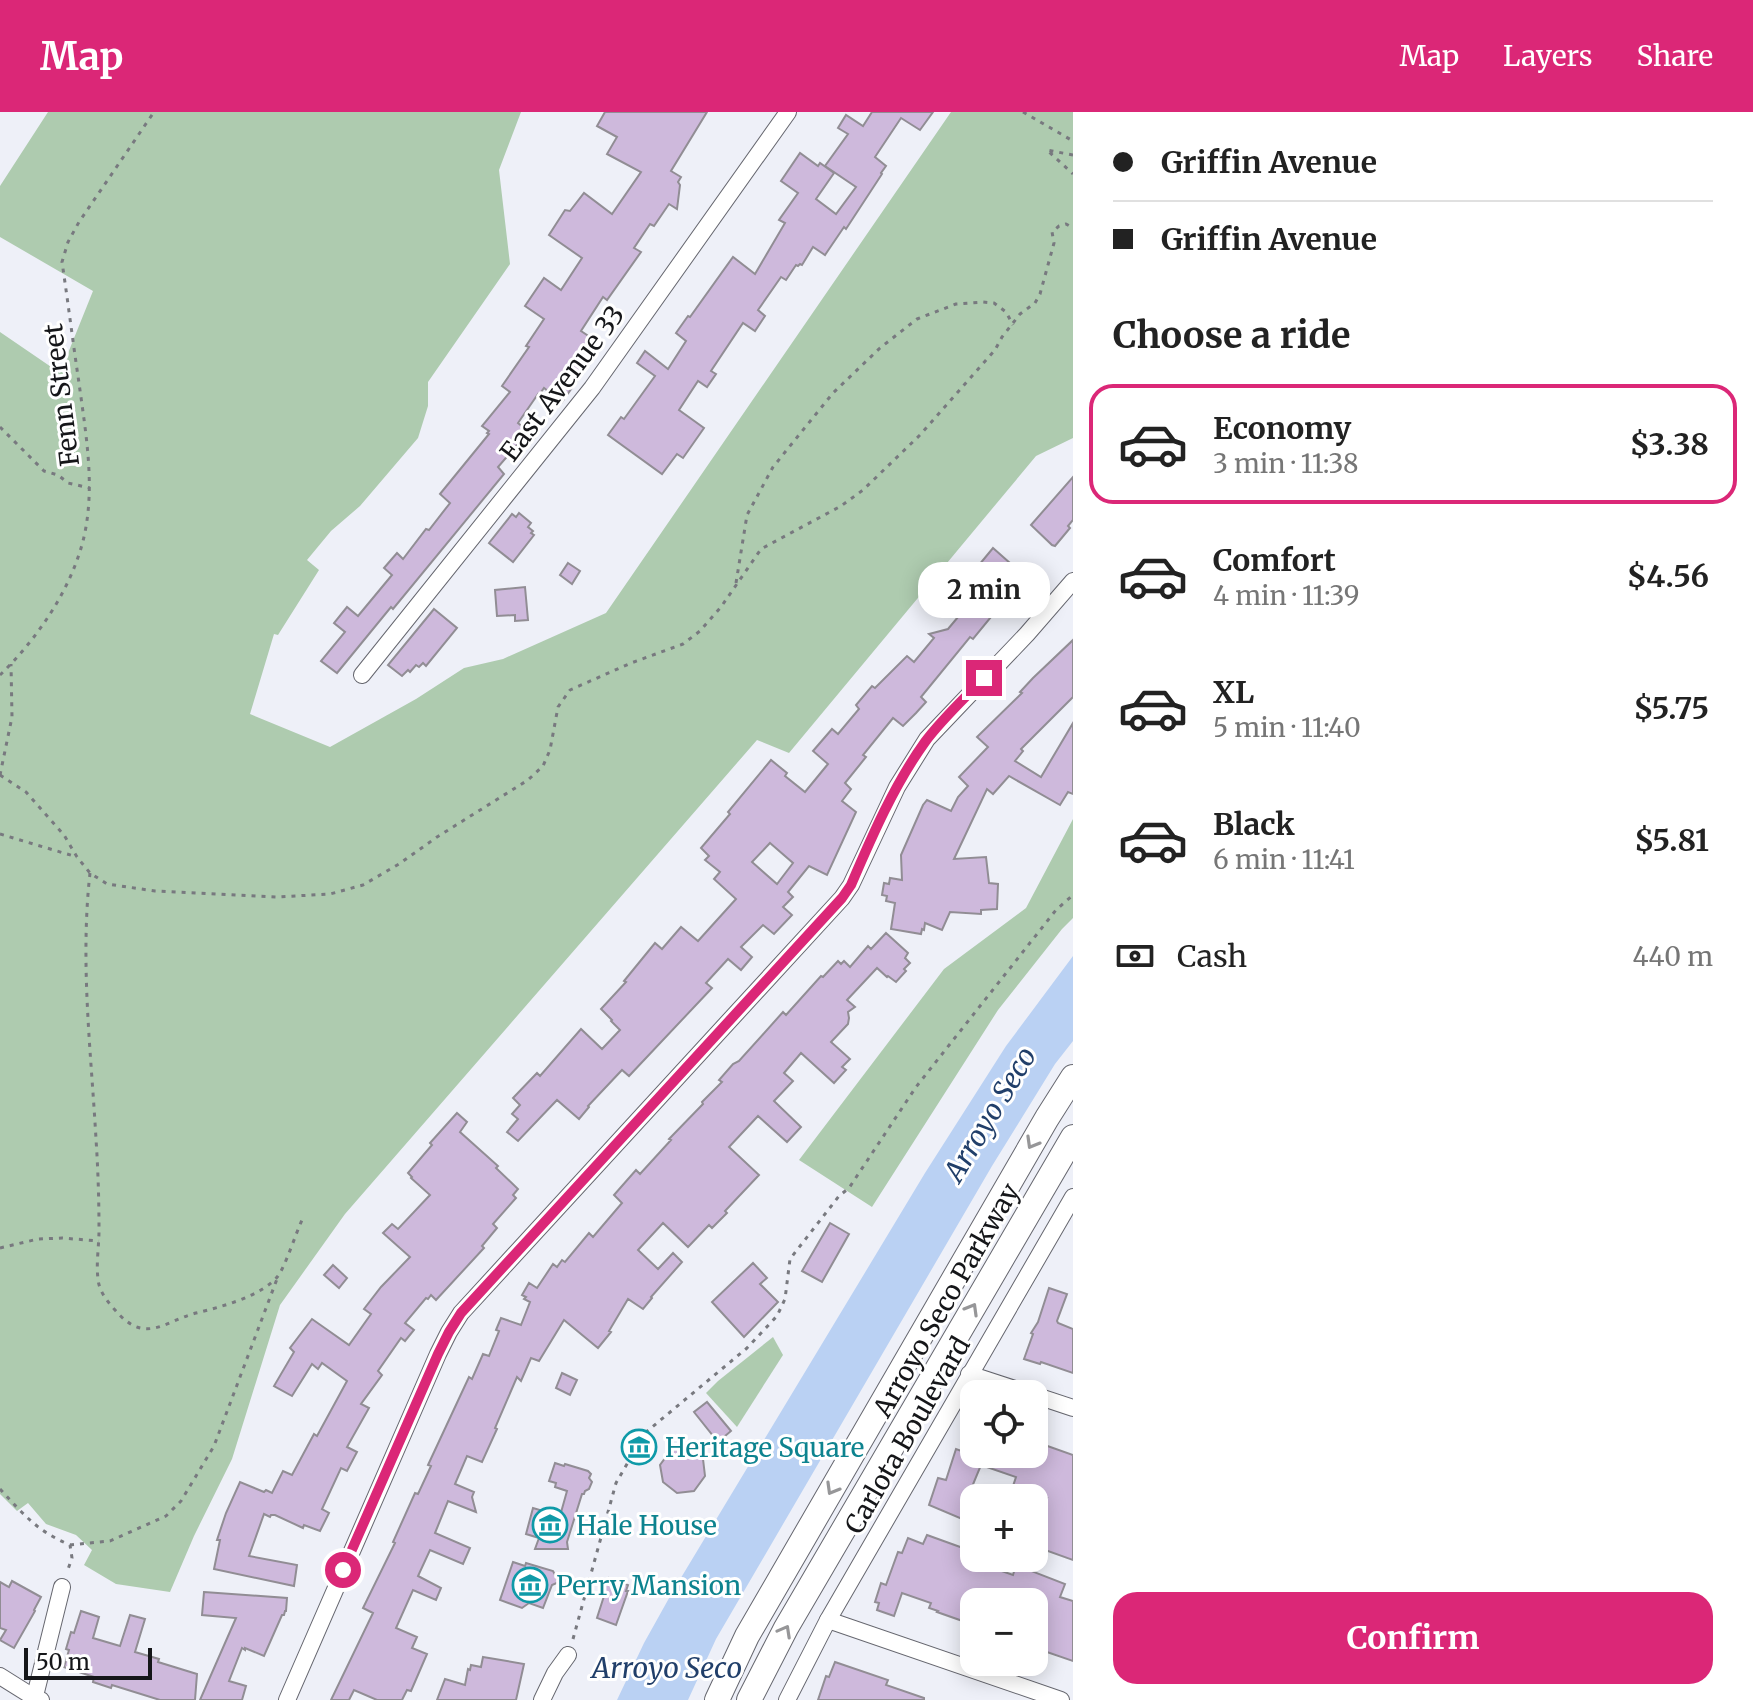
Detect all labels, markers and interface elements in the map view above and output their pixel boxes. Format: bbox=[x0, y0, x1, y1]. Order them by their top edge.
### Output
text: Map bbox=[40, 33, 124, 80]
text: Map bbox=[1399, 38, 1459, 74]
text: Layers bbox=[1503, 38, 1592, 74]
text: Share bbox=[1636, 38, 1713, 74]
text: Griffin Avenue bbox=[1161, 143, 1377, 181]
text: Griffin Avenue bbox=[1161, 220, 1377, 258]
street label: East Avenue 33 bbox=[493, 299, 631, 467]
text: Choose a ride bbox=[1113, 313, 1350, 358]
street label: Fenn Street bbox=[36, 322, 86, 468]
icon: car bbox=[1117, 408, 1189, 480]
text: Economy bbox=[1213, 409, 1351, 447]
text: $3.38 bbox=[1630, 425, 1709, 463]
text: 3 min · 11:38 bbox=[1213, 447, 1359, 480]
icon: car bbox=[1117, 540, 1189, 612]
text: Comfort bbox=[1213, 541, 1336, 579]
text: $4.56 bbox=[1627, 557, 1709, 595]
callout: 2 min bbox=[918, 562, 1050, 618]
text: 2 min bbox=[947, 573, 1021, 606]
text: 4 min · 11:39 bbox=[1213, 579, 1359, 612]
route end bbox=[966, 660, 1002, 696]
icon: car bbox=[1117, 672, 1189, 744]
text: XL bbox=[1213, 673, 1254, 711]
text: $5.75 bbox=[1634, 689, 1709, 727]
text: 5 min · 11:40 bbox=[1213, 711, 1361, 744]
icon: car bbox=[1117, 804, 1189, 876]
text: Black bbox=[1213, 805, 1295, 843]
text: $5.81 bbox=[1634, 821, 1709, 859]
text: 6 min · 11:41 bbox=[1213, 843, 1355, 876]
icon: cash bbox=[1113, 934, 1157, 978]
text: Cash bbox=[1177, 937, 1247, 975]
text: 440 m bbox=[1633, 940, 1713, 973]
water label: Arroyo Seco bbox=[935, 1040, 1044, 1189]
one-way arrow bbox=[1026, 1134, 1042, 1149]
street label: Arroyo Seco Parkway bbox=[865, 1176, 1027, 1424]
one-way arrow bbox=[962, 1304, 978, 1318]
street label: Carlota Boulevard bbox=[837, 1330, 977, 1539]
map controls bbox=[960, 1380, 1048, 1676]
button: locate bbox=[960, 1380, 1048, 1468]
museum icon: Heritage Square bbox=[620, 1428, 658, 1466]
place label: Heritage Square bbox=[665, 1431, 864, 1464]
one-way arrow bbox=[826, 1481, 842, 1495]
button: + bbox=[960, 1484, 1048, 1572]
museum icon: Hale House bbox=[531, 1506, 569, 1544]
place label: Hale House bbox=[576, 1509, 717, 1542]
route start bbox=[325, 1552, 361, 1588]
museum icon: Perry Mansion bbox=[511, 1566, 549, 1604]
place label: Perry Mansion bbox=[556, 1569, 741, 1602]
button: − bbox=[960, 1588, 1048, 1676]
button: Confirm bbox=[1113, 1592, 1713, 1684]
one-way arrow bbox=[775, 1625, 791, 1640]
scale bar bbox=[24, 1644, 152, 1680]
text: 50 m bbox=[36, 1648, 90, 1676]
water label: Arroyo Seco bbox=[590, 1650, 742, 1686]

